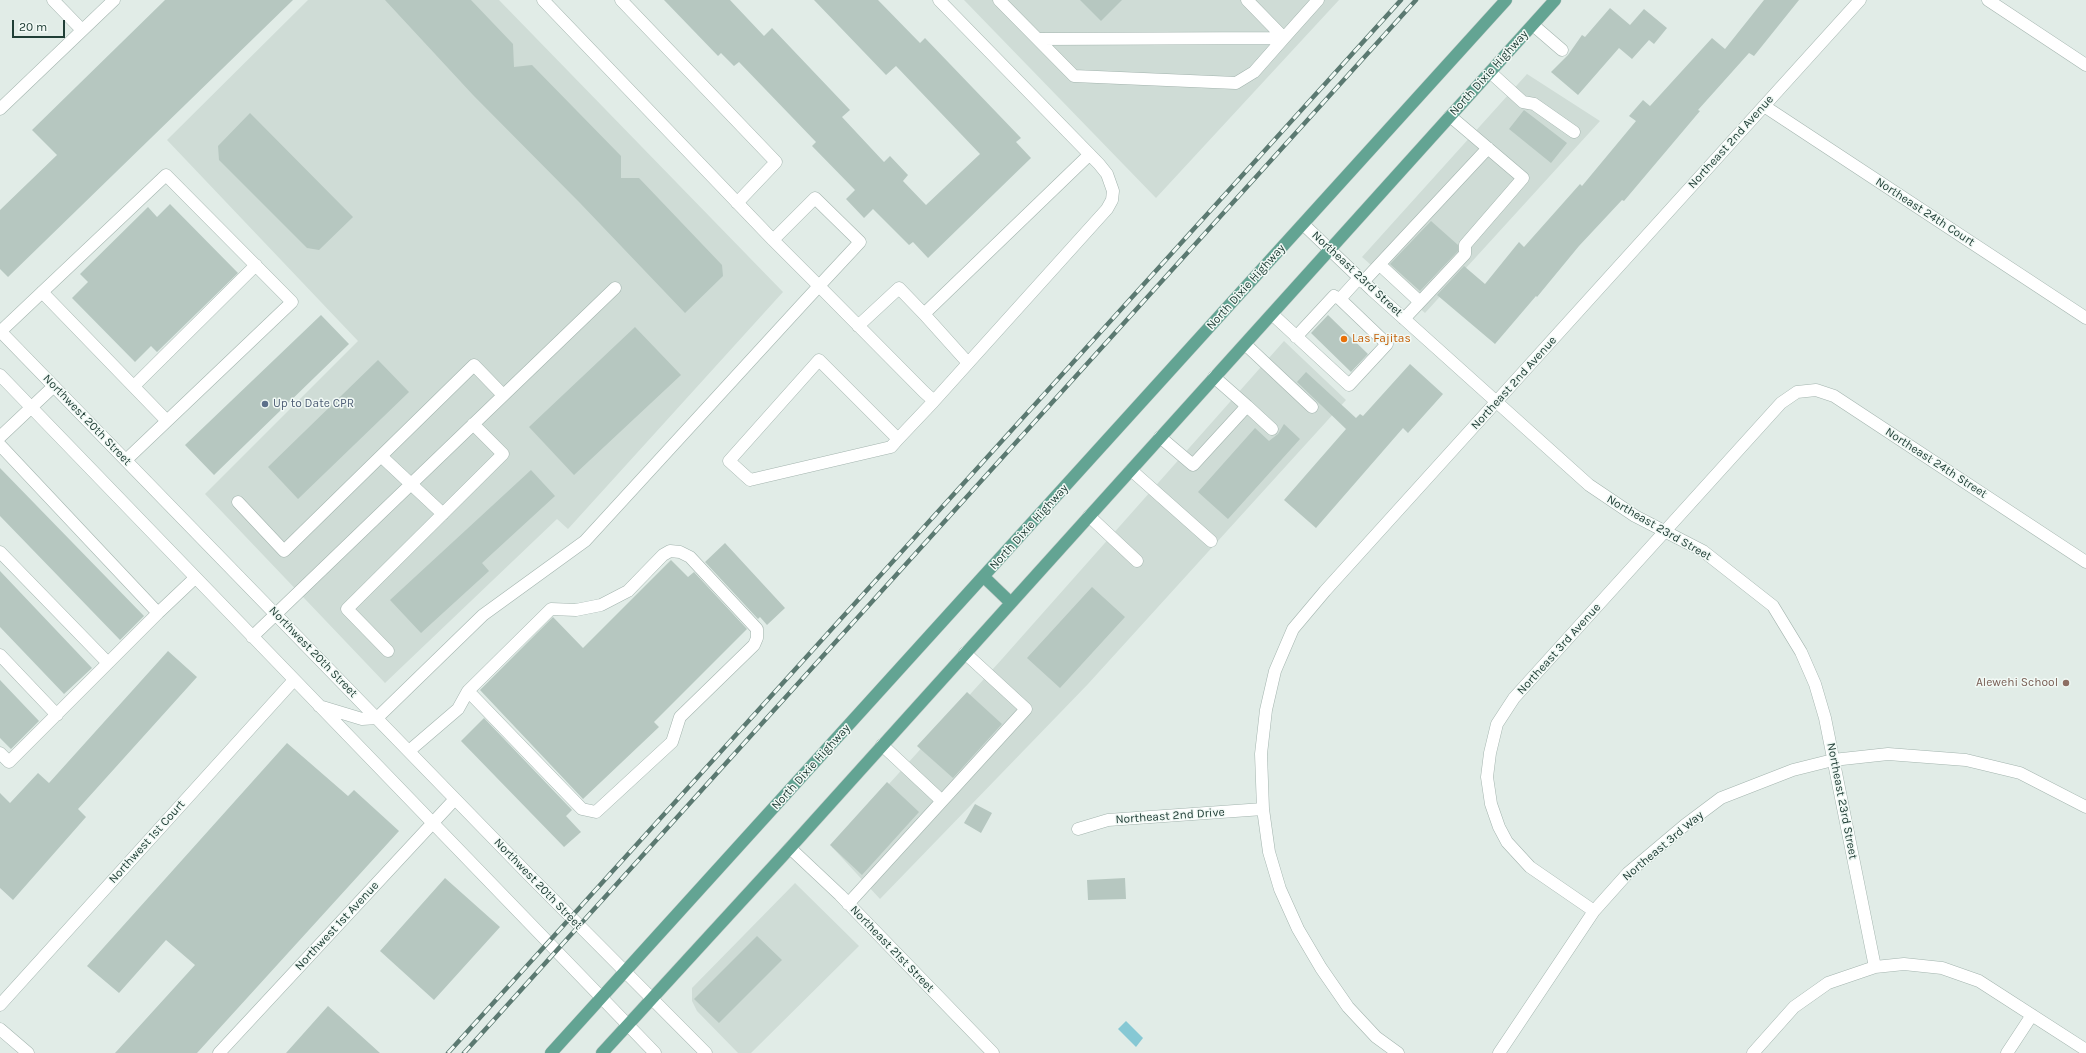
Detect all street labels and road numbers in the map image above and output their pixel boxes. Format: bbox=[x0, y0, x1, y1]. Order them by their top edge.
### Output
street label: North Dixie Highway bbox=[1447, 27, 1531, 119]
street label: Northeast 2nd Avenue bbox=[1685, 92, 1777, 192]
street label: Northeast 24th Court bbox=[1873, 174, 1977, 250]
street label: Northeast 23rd Street bbox=[1309, 228, 1405, 320]
street label: North Dixie Highway bbox=[1204, 241, 1288, 333]
street label: Northeast 2nd Avenue bbox=[1468, 333, 1560, 433]
street label: Northwest 20th Street bbox=[40, 371, 134, 469]
street label: Northeast 24th Street bbox=[1882, 425, 1990, 501]
street label: North Dixie Highway bbox=[987, 481, 1071, 573]
street label: Northeast 23rd Street bbox=[1604, 492, 1714, 564]
street label: Northeast 3rd Avenue bbox=[1514, 600, 1604, 698]
street label: Northwest 20th Street bbox=[266, 603, 360, 701]
street label: North Dixie Highway bbox=[769, 721, 853, 813]
street label: Northeast 23rd Street bbox=[1824, 741, 1860, 861]
street label: Northwest 1st Court bbox=[106, 797, 188, 887]
street label: Northeast 2nd Drive bbox=[1115, 805, 1225, 827]
street label: Northeast 3rd Way bbox=[1620, 808, 1706, 884]
street label: Northwest 20th Street bbox=[491, 835, 585, 933]
street label: Northwest 1st Avenue bbox=[292, 878, 382, 974]
street label: Northeast 21st Street bbox=[847, 903, 937, 995]

